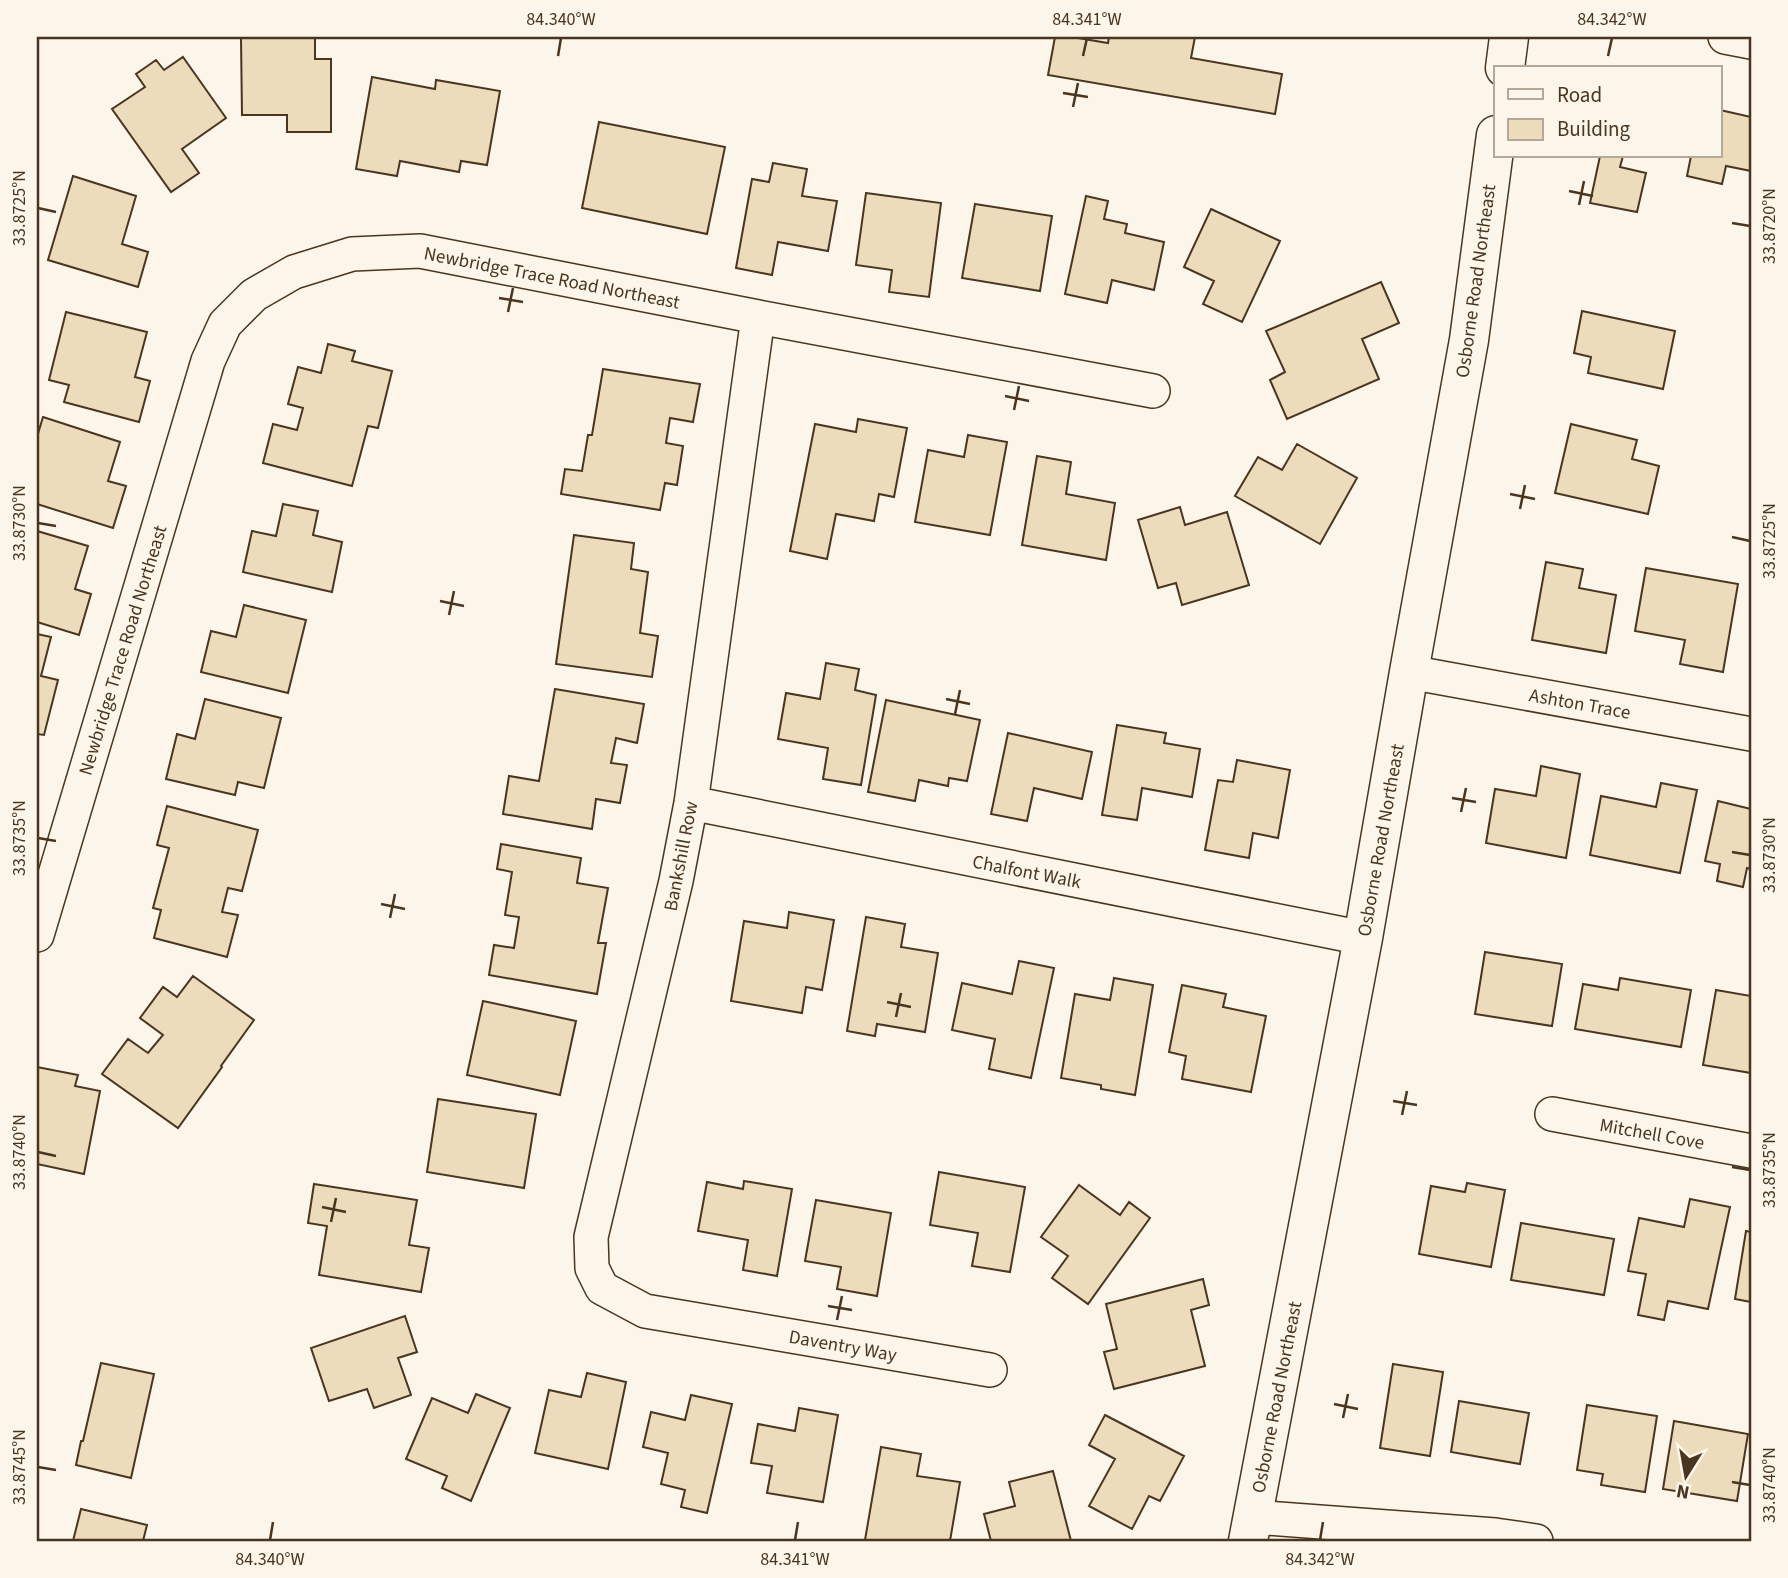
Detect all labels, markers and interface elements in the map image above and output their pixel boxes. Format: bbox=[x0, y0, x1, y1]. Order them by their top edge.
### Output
text: 84.340°W bbox=[526, 7, 596, 32]
text: 84.341°W bbox=[1052, 7, 1122, 32]
text: 84.342°W bbox=[1577, 7, 1647, 32]
legend bbox=[1494, 66, 1722, 158]
text: Road bbox=[1557, 80, 1602, 110]
text: Building bbox=[1557, 114, 1631, 144]
text: 33.8725°N bbox=[7, 170, 32, 246]
street label: Osborne Road Northeast bbox=[1450, 182, 1503, 380]
text: 33.8720°N bbox=[1757, 188, 1782, 264]
street label: Newbridge Trace Road Northeast bbox=[421, 240, 683, 317]
text: 33.8730°N bbox=[7, 485, 32, 561]
text: 33.8725°N bbox=[1757, 503, 1782, 579]
street label: Newbridge Trace Road Northeast bbox=[73, 522, 175, 779]
street label: Ashton Trace bbox=[1527, 682, 1633, 727]
street label: Osborne Road Northeast bbox=[1351, 741, 1412, 939]
street label: Bankshill Row bbox=[658, 799, 705, 914]
text: 33.8735°N bbox=[7, 800, 32, 876]
text: 33.8730°N bbox=[1757, 817, 1782, 893]
street label: Chalfont Walk bbox=[970, 849, 1084, 896]
street label: Mitchell Cove bbox=[1597, 1112, 1706, 1157]
text: 33.8740°N bbox=[7, 1114, 32, 1190]
text: 33.8735°N bbox=[1757, 1132, 1782, 1208]
street label: Osborne Road Northeast bbox=[1246, 1299, 1309, 1496]
street label: Daventry Way bbox=[787, 1324, 899, 1369]
text: 33.8745°N bbox=[7, 1429, 32, 1505]
north arrow bbox=[1652, 1442, 1722, 1512]
text: 33.8740°N bbox=[1757, 1447, 1782, 1523]
text: N bbox=[1674, 1477, 1692, 1506]
text: 84.340°W bbox=[235, 1547, 305, 1572]
text: 84.341°W bbox=[760, 1547, 830, 1572]
text: 84.342°W bbox=[1285, 1547, 1355, 1572]

